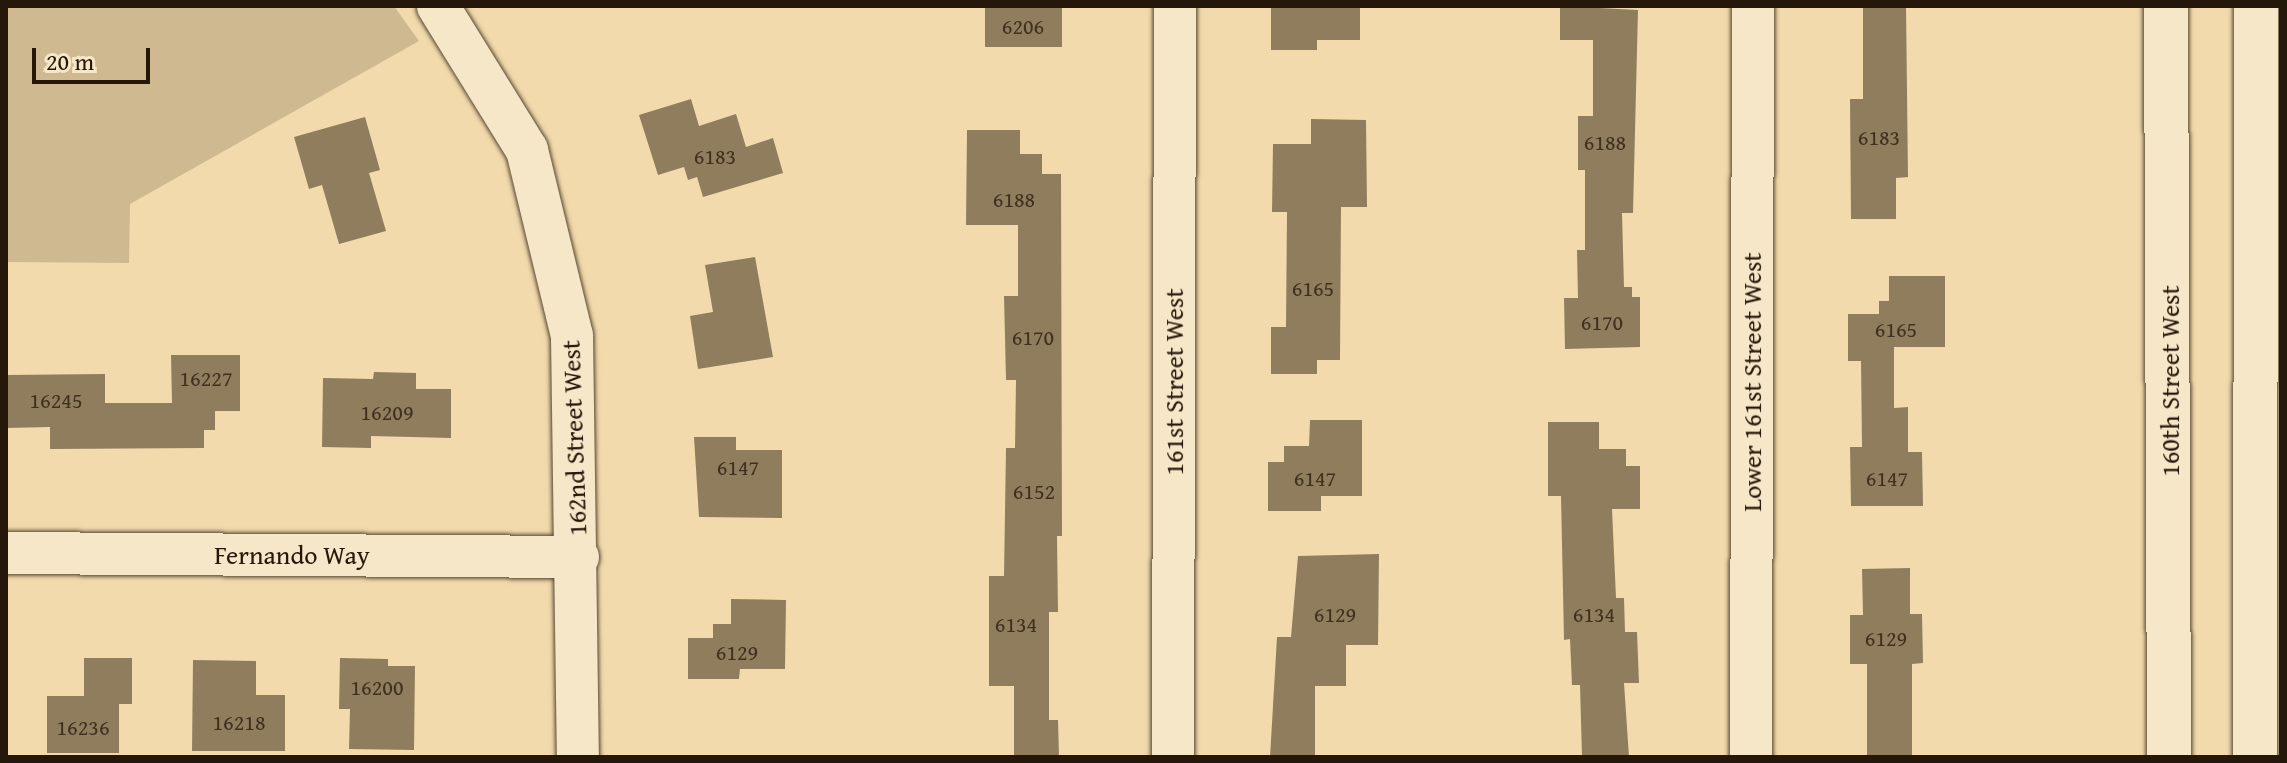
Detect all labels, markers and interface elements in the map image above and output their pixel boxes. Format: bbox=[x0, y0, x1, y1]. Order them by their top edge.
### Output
house number: 6206 bbox=[1002, 14, 1044, 40]
scale bar bbox=[36, 32, 154, 82]
text: 20 m bbox=[46, 44, 94, 79]
house number: 6183 bbox=[1858, 125, 1900, 151]
house number: 6188 bbox=[1584, 130, 1626, 156]
house number: 6183 bbox=[694, 144, 736, 170]
house number: 6188 bbox=[993, 187, 1035, 213]
street label: Lower 161st Street West bbox=[1736, 252, 1768, 512]
house number: 6165 bbox=[1292, 276, 1334, 302]
street label: 160th Street West bbox=[2154, 285, 2186, 477]
street label: 161st Street West bbox=[1158, 288, 1190, 476]
house number: 6170 bbox=[1581, 310, 1623, 336]
house number: 6165 bbox=[1875, 317, 1917, 343]
house number: 6170 bbox=[1012, 325, 1054, 351]
street label: 162nd Street West bbox=[555, 339, 593, 537]
house number: 16227 bbox=[180, 366, 232, 392]
house number: 16245 bbox=[30, 388, 82, 414]
house number: 16209 bbox=[361, 400, 413, 426]
house number: 6147 bbox=[717, 455, 759, 481]
house number: 6147 bbox=[1294, 466, 1336, 492]
house number: 6147 bbox=[1866, 466, 1908, 492]
house number: 6152 bbox=[1013, 479, 1055, 505]
street label: Fernando Way bbox=[214, 539, 370, 571]
house number: 6129 bbox=[1314, 602, 1356, 628]
house number: 6134 bbox=[1573, 602, 1615, 628]
house number: 6134 bbox=[995, 612, 1037, 638]
house number: 6129 bbox=[1865, 626, 1907, 652]
house number: 6129 bbox=[716, 640, 758, 666]
house number: 16200 bbox=[351, 675, 403, 701]
house number: 16218 bbox=[213, 710, 265, 736]
house number: 16236 bbox=[57, 715, 109, 741]

